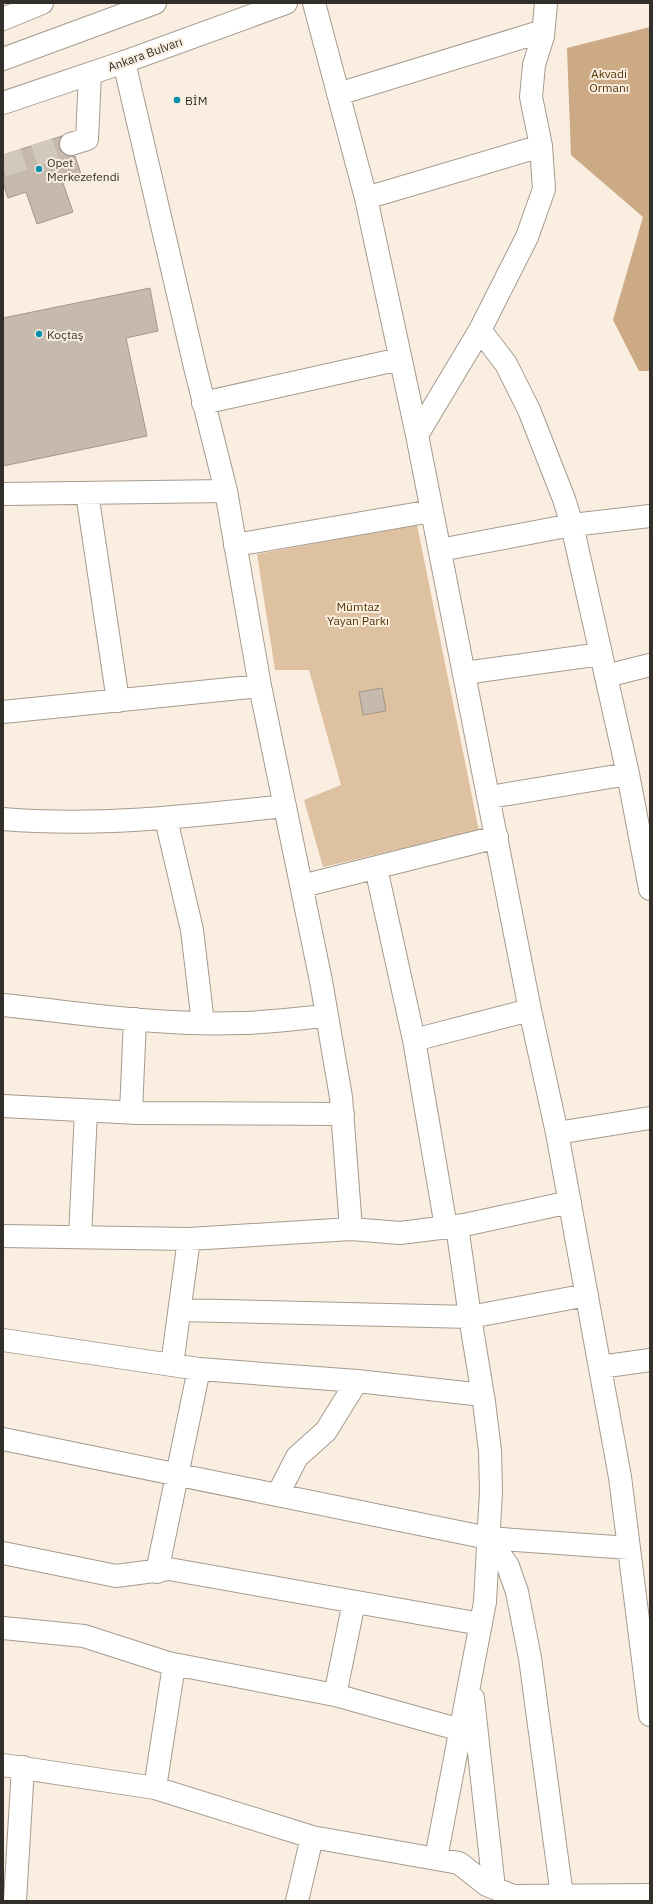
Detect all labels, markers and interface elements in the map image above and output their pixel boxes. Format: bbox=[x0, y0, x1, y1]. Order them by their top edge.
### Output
street label: Ankara Bulvarı bbox=[106, 34, 184, 74]
park label: Akvadi Ormanı bbox=[589, 66, 629, 95]
place label: BİM bbox=[185, 93, 207, 108]
marker: BİM bbox=[172, 95, 182, 105]
place label: Opet Merkezefendi bbox=[47, 155, 120, 184]
marker: Opet Merkezefendi bbox=[34, 164, 44, 174]
place label: Koçtaş bbox=[47, 327, 84, 342]
marker: Koçtaş bbox=[34, 329, 44, 339]
park label: Mümtaz Yayan Parkı bbox=[327, 599, 389, 628]

